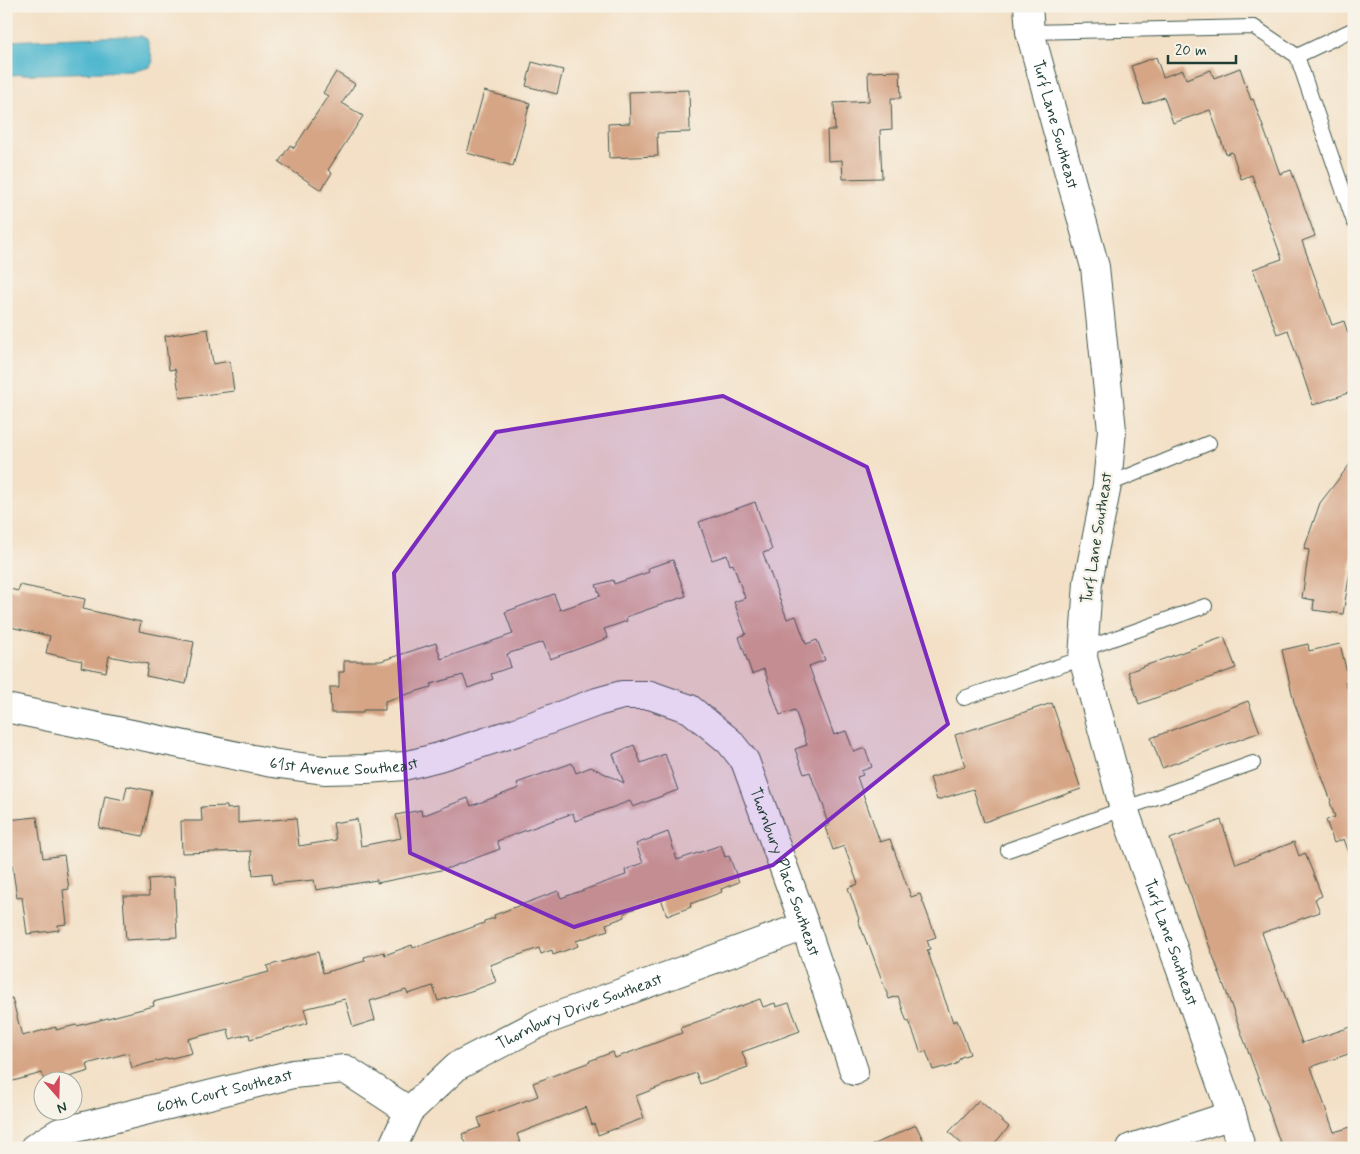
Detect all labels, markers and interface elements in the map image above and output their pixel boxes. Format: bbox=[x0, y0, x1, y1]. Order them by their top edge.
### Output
scale bar bbox=[1168, 32, 1235, 64]
text: 20 m bbox=[1175, 41, 1207, 61]
street label: Turf Lane Southeast bbox=[1028, 58, 1083, 191]
street label: Turf Lane Southeast bbox=[1076, 471, 1118, 605]
street label: 61st Avenue Southeast bbox=[268, 752, 421, 780]
street label: Thornbury Place Southeast bbox=[745, 784, 825, 959]
street label: Turf Lane Southeast bbox=[1139, 876, 1203, 1009]
street label: Thornbury Drive Southeast bbox=[493, 968, 665, 1054]
street label: 60th Court Southeast bbox=[154, 1064, 295, 1118]
north arrow bbox=[32, 1072, 82, 1122]
text: N bbox=[55, 1097, 70, 1117]

